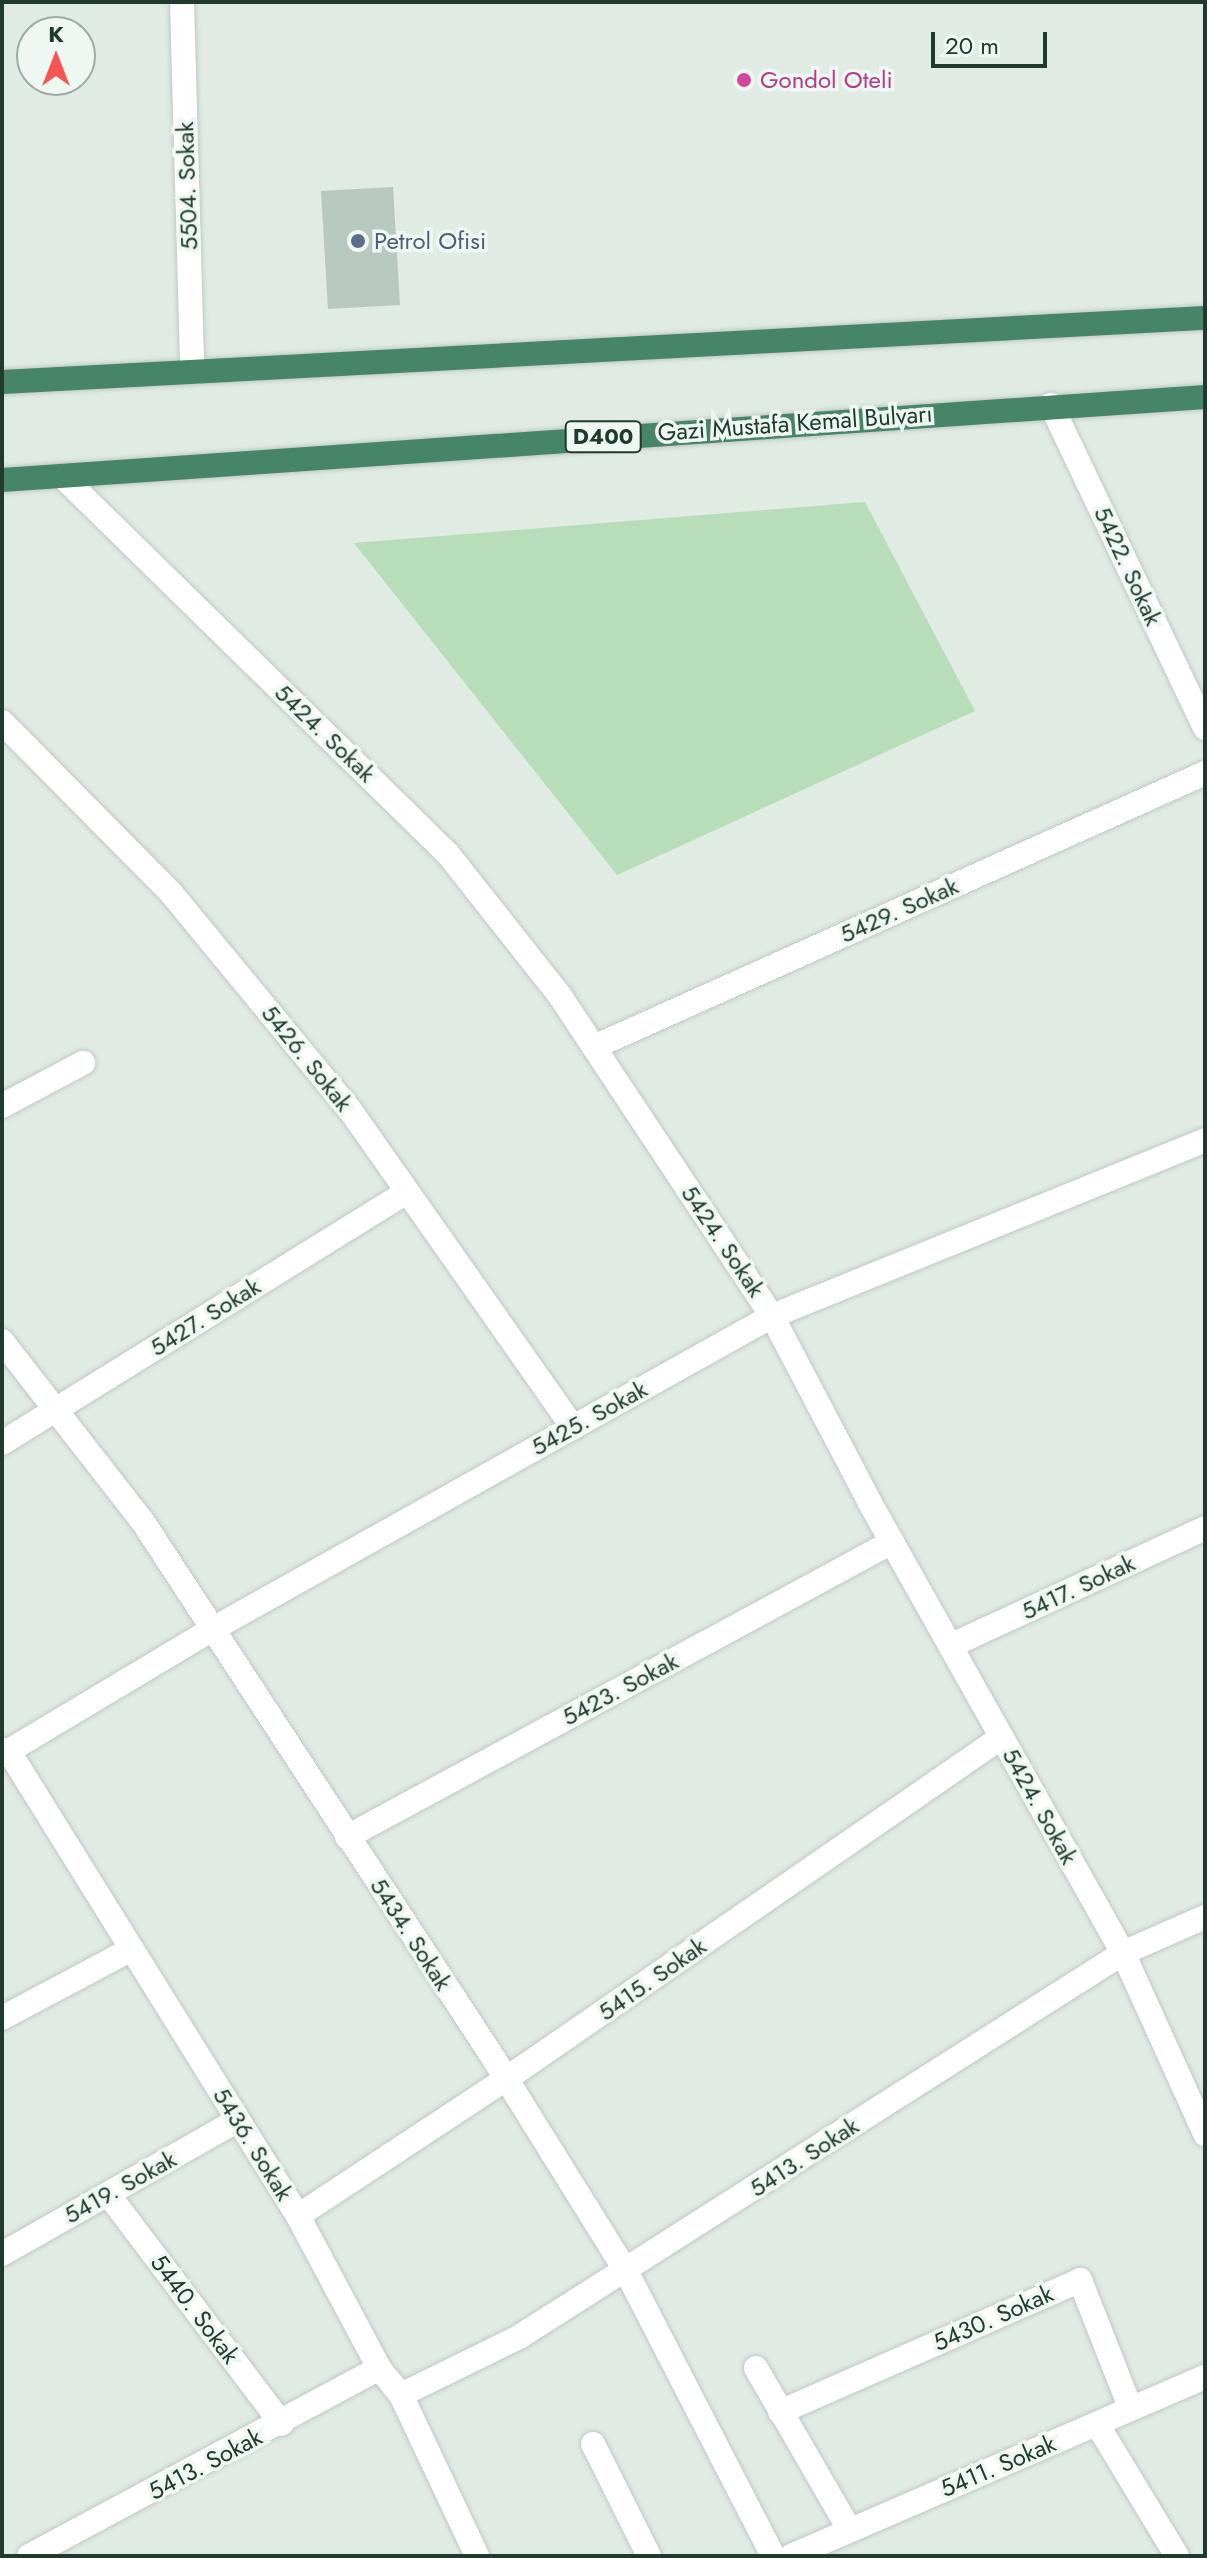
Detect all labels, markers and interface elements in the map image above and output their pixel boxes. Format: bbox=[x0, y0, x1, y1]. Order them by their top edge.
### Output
north arrow bbox=[16, 16, 96, 96]
scale bar bbox=[935, 16, 1051, 66]
text: K bbox=[48, 18, 64, 50]
text: 20 m bbox=[945, 28, 999, 63]
place label: Gondol Oteli bbox=[760, 66, 893, 94]
marker: Gondol Oteli bbox=[735, 71, 753, 89]
street label: 5504. Sokak bbox=[170, 121, 204, 251]
place label: Petrol Ofisi bbox=[374, 227, 486, 255]
marker: Petrol Ofisi bbox=[349, 232, 367, 250]
street label: Gazi Mustafa Kemal Bulvarı bbox=[657, 399, 933, 447]
road number: D400 bbox=[563, 419, 643, 455]
street label: 5422. Sokak bbox=[1088, 502, 1168, 630]
street label: 5424. Sokak bbox=[269, 678, 381, 788]
street label: 5429. Sokak bbox=[835, 871, 963, 949]
street label: 5426. Sokak bbox=[255, 999, 359, 1117]
street label: 5424. Sokak bbox=[675, 1180, 771, 1302]
street label: 5427. Sokak bbox=[144, 1272, 266, 1362]
street label: 5425. Sokak bbox=[526, 1374, 652, 1462]
street label: 5417. Sokak bbox=[1017, 1548, 1139, 1626]
street label: 5423. Sokak bbox=[557, 1646, 683, 1732]
street label: 5424. Sokak bbox=[996, 1743, 1084, 1869]
street label: 5434. Sokak bbox=[364, 1873, 458, 1995]
street label: 5415. Sokak bbox=[592, 1931, 712, 2027]
street label: 5436. Sokak bbox=[207, 2082, 299, 2206]
street label: 5413. Sokak bbox=[744, 2111, 864, 2203]
street label: 5419. Sokak bbox=[59, 2144, 181, 2230]
street label: 5440. Sokak bbox=[145, 2249, 245, 2369]
street label: 5430. Sokak bbox=[929, 2279, 1057, 2357]
street label: 5413. Sokak bbox=[143, 2422, 267, 2506]
street label: 5411. Sokak bbox=[936, 2429, 1060, 2503]

